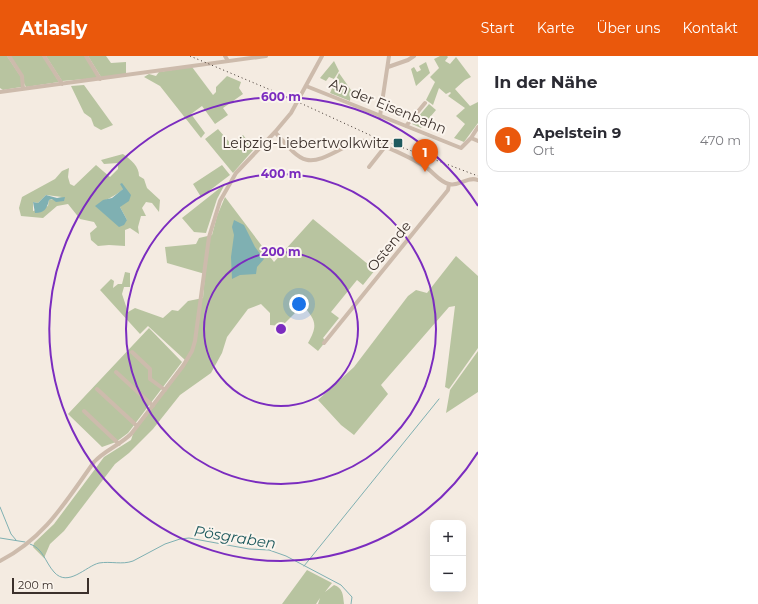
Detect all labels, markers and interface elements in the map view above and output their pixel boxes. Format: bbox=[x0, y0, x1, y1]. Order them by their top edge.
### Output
text: Atlasly bbox=[20, 17, 87, 40]
text: Start bbox=[481, 19, 515, 37]
text: Karte bbox=[537, 19, 574, 37]
text: Über uns bbox=[596, 19, 660, 37]
text: Kontakt bbox=[682, 19, 738, 37]
text: In der Nähe bbox=[494, 72, 598, 92]
street label: An der Eisenbahn bbox=[327, 74, 449, 138]
text: 600 m bbox=[261, 89, 301, 104]
text: Apelstein 9 bbox=[533, 123, 621, 142]
text: 1 bbox=[505, 132, 511, 148]
text: 470 m bbox=[700, 132, 741, 148]
place label: Leipzig-Liebertwolkwitz bbox=[222, 134, 389, 152]
marker: Leipzig-Liebertwolkwitz bbox=[392, 137, 404, 149]
pin: 1 bbox=[412, 139, 438, 172]
text: Ort bbox=[533, 142, 555, 158]
text: 400 m bbox=[261, 166, 301, 181]
street label: Ostende bbox=[363, 217, 415, 275]
text: 200 m bbox=[261, 244, 301, 259]
your location bbox=[289, 294, 309, 314]
centre of rings bbox=[274, 322, 288, 336]
map controls bbox=[430, 520, 466, 592]
button: + bbox=[430, 520, 466, 556]
water label: Pösgraben bbox=[193, 521, 277, 553]
button: − bbox=[430, 556, 466, 592]
scale bar bbox=[12, 576, 89, 595]
text: 200 m bbox=[18, 578, 53, 592]

